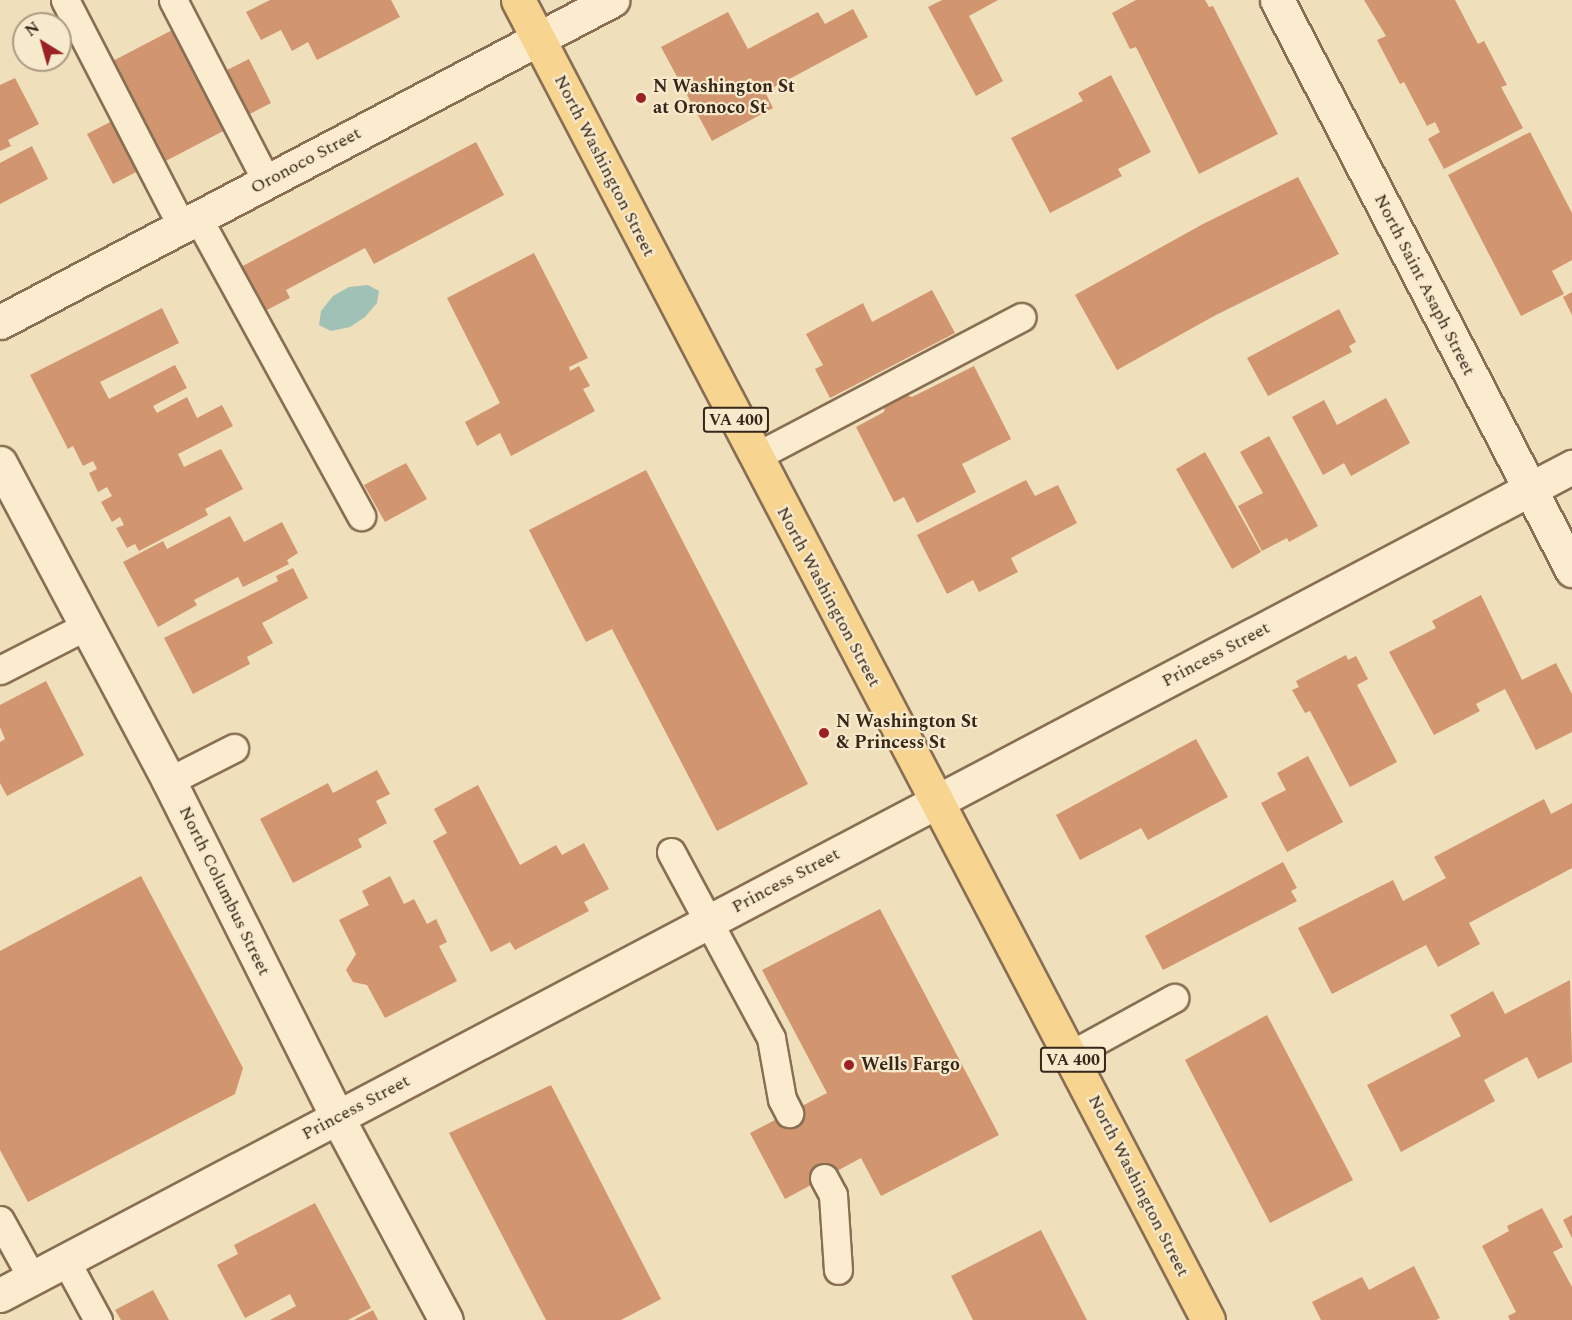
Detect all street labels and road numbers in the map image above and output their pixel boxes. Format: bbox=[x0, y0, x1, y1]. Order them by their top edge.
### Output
street label: North Washington Street bbox=[549, 72, 659, 260]
street label: Oronoco Street bbox=[247, 123, 365, 199]
street label: North Saint Asaph Street bbox=[1369, 191, 1479, 379]
road number: VA 400 bbox=[702, 407, 771, 433]
street label: North Washington Street bbox=[771, 503, 885, 691]
street label: Princess Street bbox=[1158, 618, 1274, 692]
street label: North Columbus Street bbox=[174, 803, 274, 979]
street label: Princess Street bbox=[728, 844, 844, 918]
road number: VA 400 bbox=[1038, 1047, 1108, 1073]
street label: Princess Street bbox=[298, 1071, 414, 1145]
street label: North Washington Street bbox=[1083, 1092, 1193, 1280]

